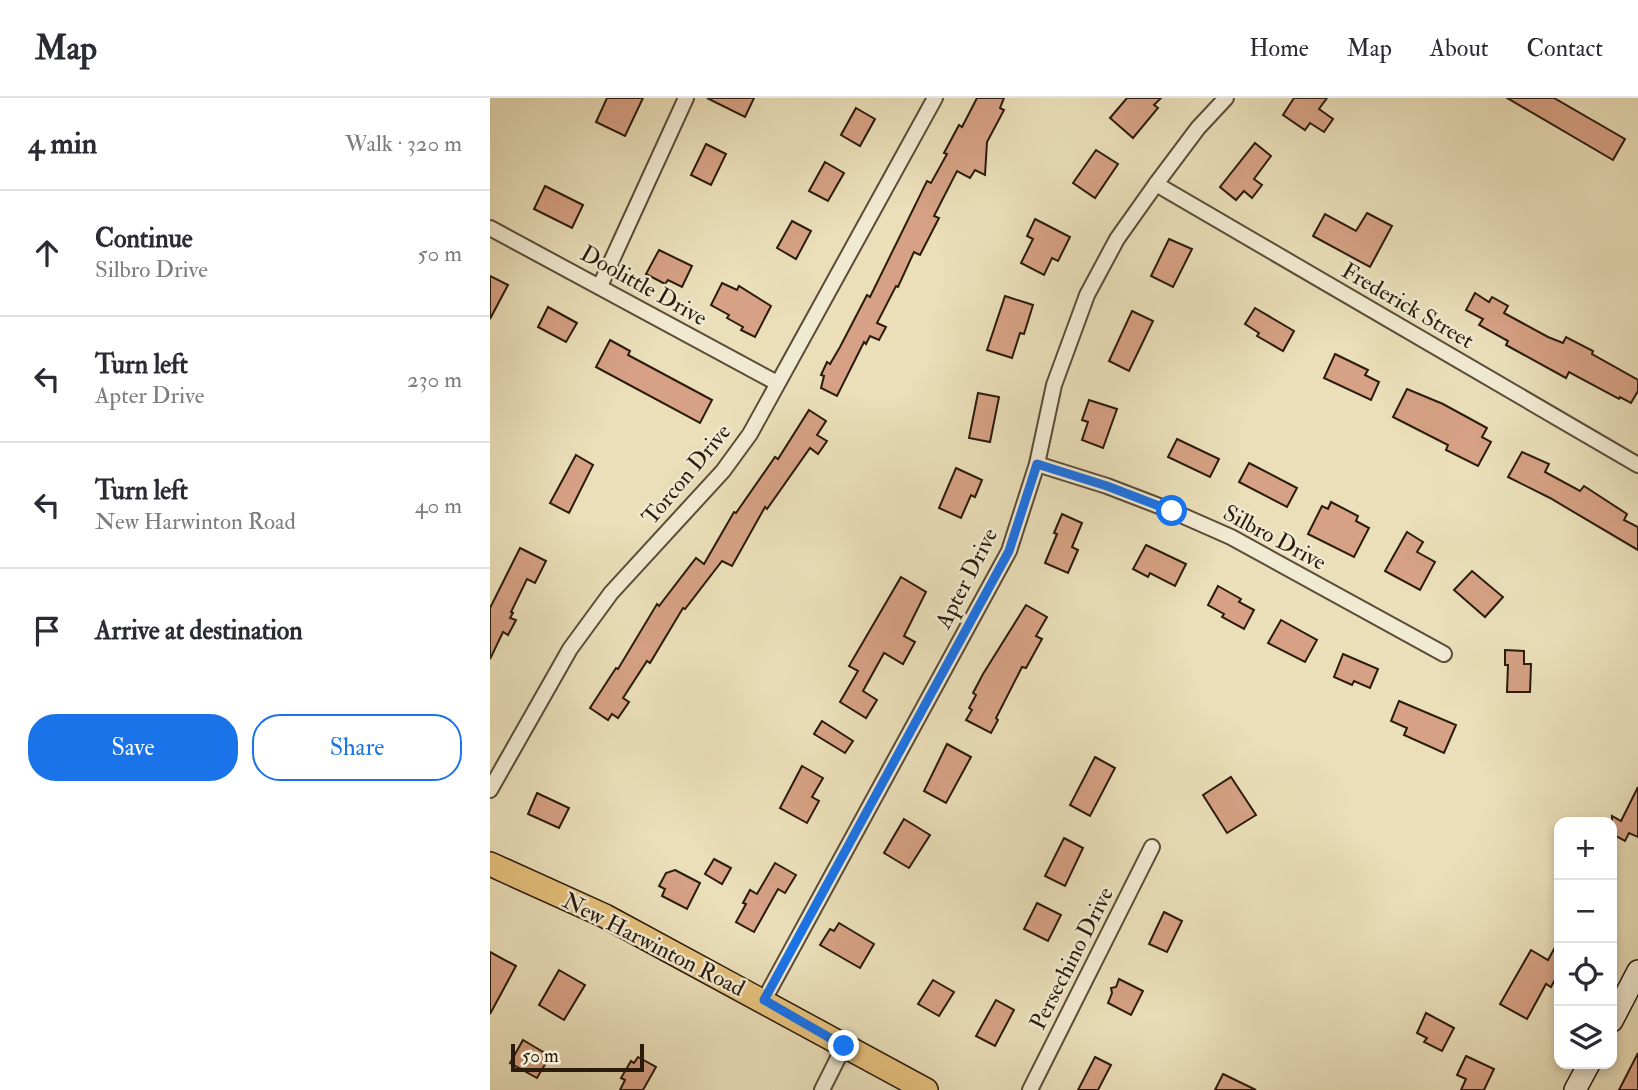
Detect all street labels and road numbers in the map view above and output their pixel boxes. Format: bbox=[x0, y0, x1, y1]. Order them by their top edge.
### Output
street label: Doolittle Drive bbox=[575, 239, 713, 332]
street label: Frederick Street bbox=[1336, 256, 1479, 355]
street label: Torcon Drive bbox=[636, 417, 737, 531]
street label: Silbro Drive bbox=[1218, 498, 1332, 577]
street label: Apter Drive bbox=[928, 523, 1005, 635]
street label: Persechino Drive bbox=[1023, 882, 1120, 1034]
street label: New Harwinton Road bbox=[558, 886, 750, 1003]

